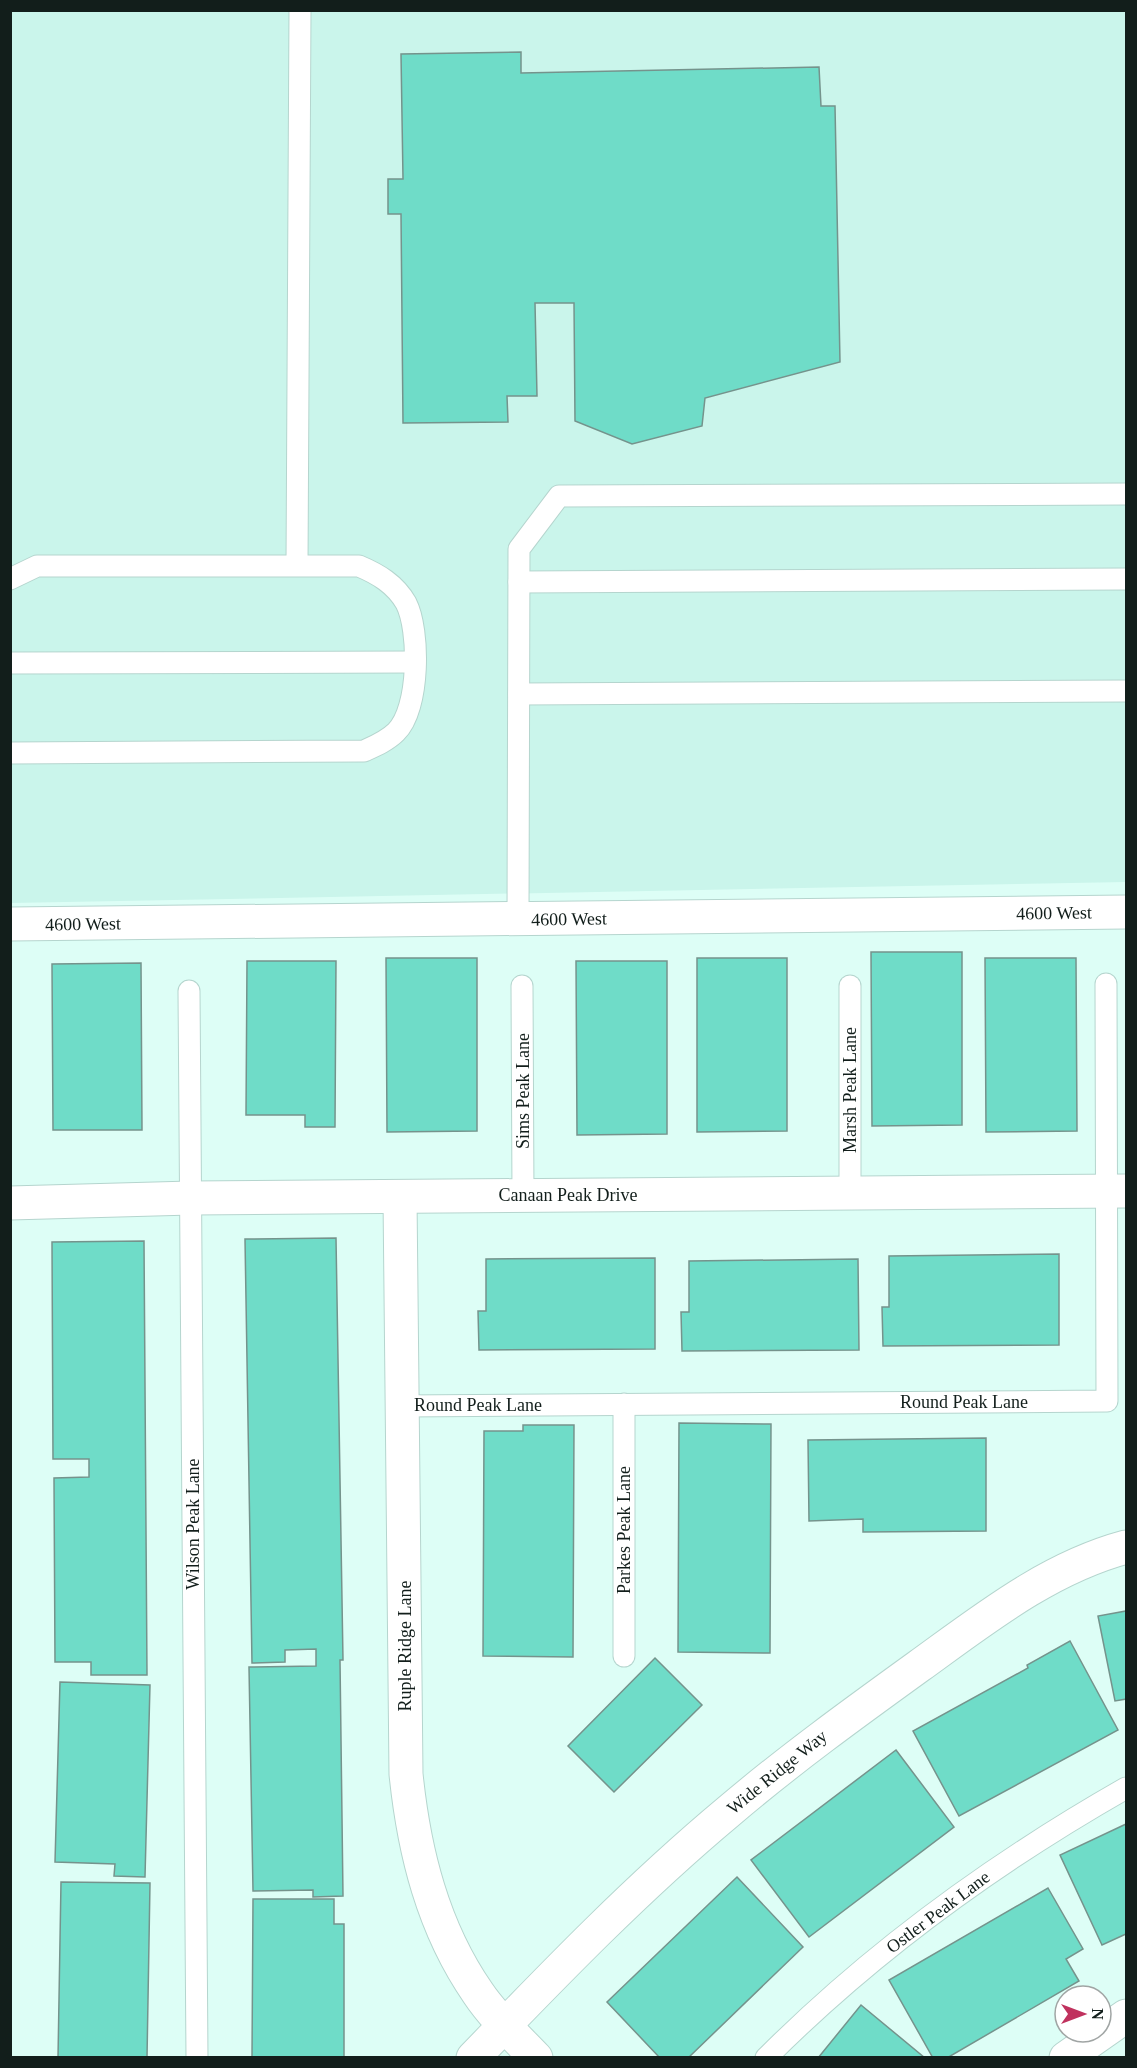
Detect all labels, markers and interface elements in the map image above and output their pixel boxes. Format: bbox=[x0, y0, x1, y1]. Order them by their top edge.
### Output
street label: 4600 West bbox=[1016, 902, 1092, 924]
street label: 4600 West bbox=[531, 908, 607, 930]
street label: 4600 West bbox=[45, 913, 121, 935]
street label: Marsh Peak Lane bbox=[840, 1027, 860, 1153]
street label: Sims Peak Lane bbox=[513, 1033, 533, 1149]
street label: Canaan Peak Drive bbox=[499, 1185, 637, 1205]
street label: Round Peak Lane bbox=[900, 1392, 1028, 1412]
street label: Round Peak Lane bbox=[414, 1395, 542, 1415]
street label: Wilson Peak Lane bbox=[183, 1458, 203, 1590]
street label: Parkes Peak Lane bbox=[614, 1466, 634, 1594]
street label: Ruple Ridge Lane bbox=[395, 1581, 415, 1711]
street label: Wide Ridge Way bbox=[723, 1726, 831, 1818]
street label: Ostler Peak Lane bbox=[882, 1867, 994, 1957]
north arrow bbox=[1053, 1984, 1113, 2044]
text: N bbox=[1089, 2008, 1106, 2020]

